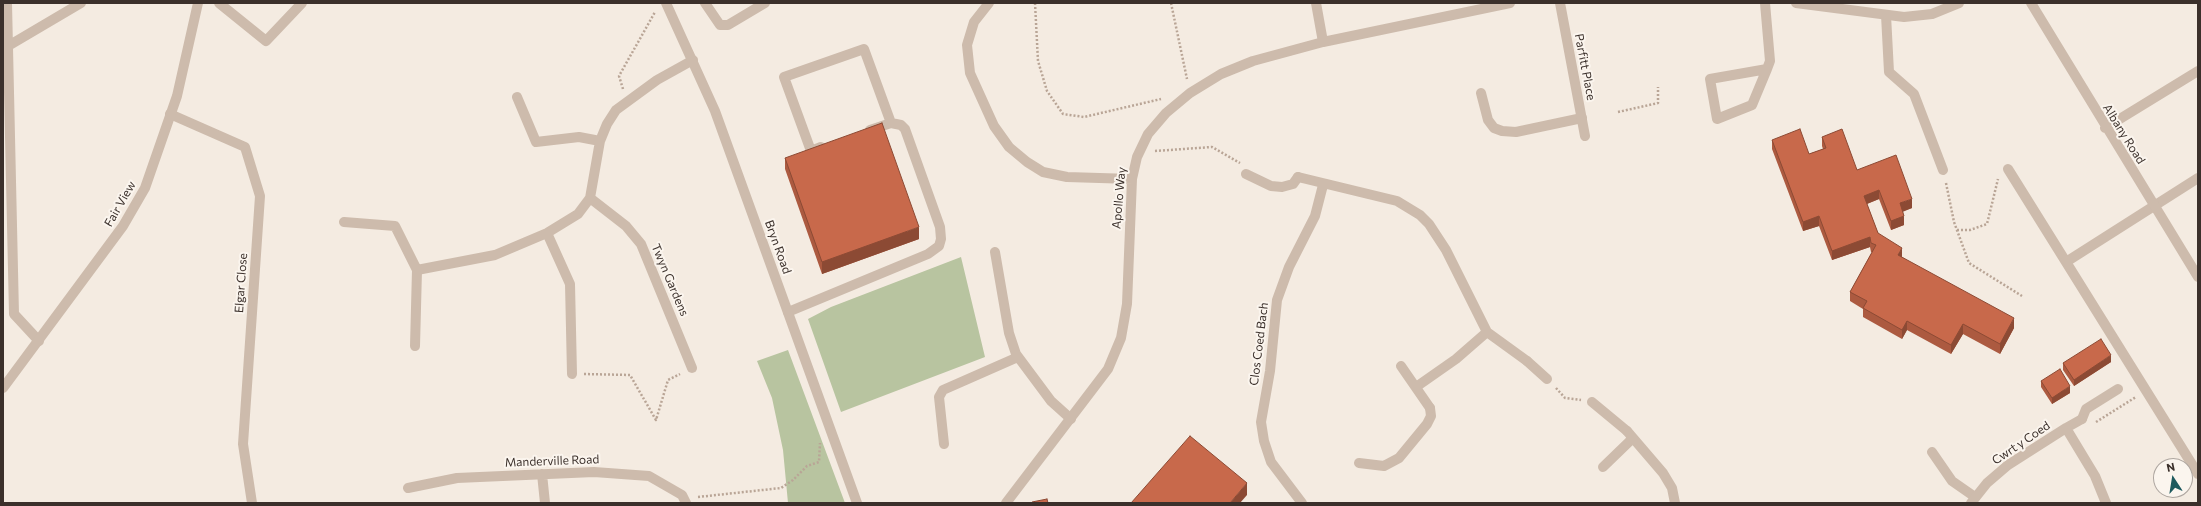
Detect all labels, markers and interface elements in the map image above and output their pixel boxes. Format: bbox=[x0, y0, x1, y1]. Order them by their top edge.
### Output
street label: Parfitt Place bbox=[1571, 32, 1599, 102]
street label: Albany Road bbox=[2100, 101, 2148, 167]
street label: Apollo Way bbox=[1109, 166, 1129, 230]
street label: Fair View bbox=[101, 179, 139, 229]
street label: Bryn Road bbox=[762, 218, 794, 276]
street label: Twyn Gardens bbox=[648, 242, 692, 318]
street label: Elgar Close bbox=[232, 253, 250, 313]
street label: Clos Coed Bach bbox=[1247, 302, 1271, 386]
street label: Cwrt y Coed bbox=[1989, 418, 2053, 468]
street label: Manderville Road bbox=[504, 452, 600, 470]
north arrow bbox=[2153, 458, 2193, 498]
text: N bbox=[2165, 460, 2176, 474]

